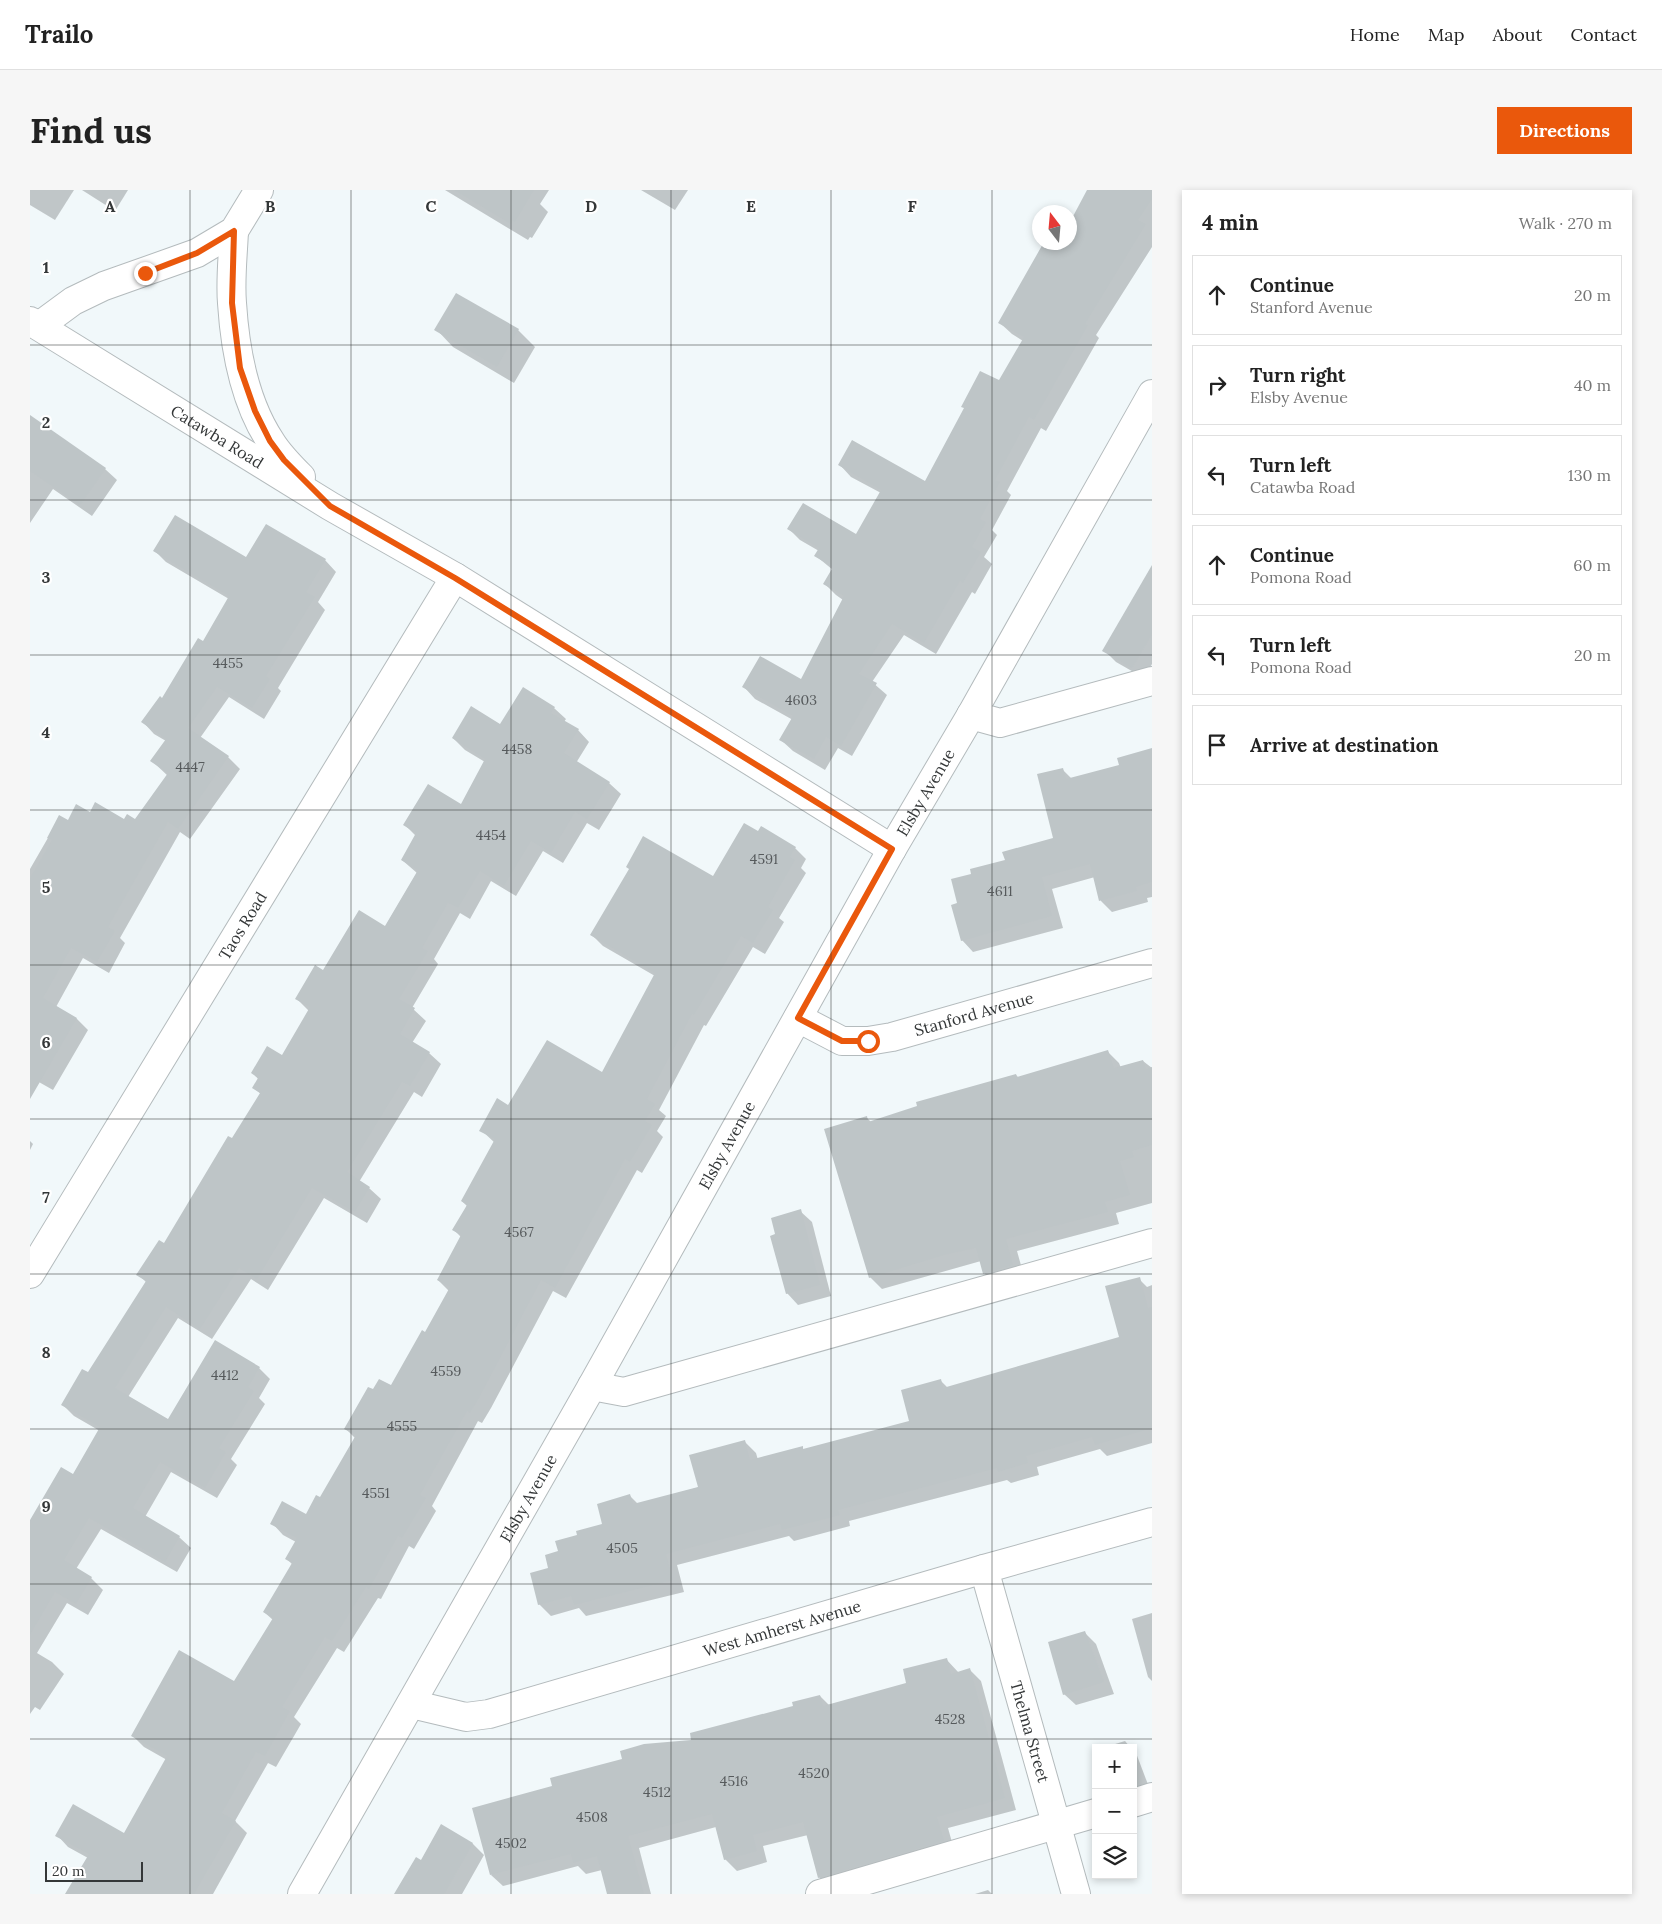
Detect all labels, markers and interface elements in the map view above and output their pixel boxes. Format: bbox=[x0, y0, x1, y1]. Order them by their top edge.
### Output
text: Trailo bbox=[25, 19, 93, 50]
text: Home bbox=[1350, 23, 1400, 46]
text: Map bbox=[1428, 23, 1464, 46]
text: About bbox=[1492, 23, 1542, 46]
text: Contact bbox=[1570, 23, 1637, 46]
button: Directions bbox=[1497, 107, 1632, 154]
text: Find us bbox=[30, 108, 152, 153]
text: A bbox=[105, 196, 116, 216]
text: B bbox=[265, 196, 276, 216]
text: C bbox=[425, 196, 437, 216]
text: D bbox=[585, 196, 597, 216]
text: E bbox=[746, 196, 756, 216]
text: F bbox=[907, 196, 917, 216]
north arrow bbox=[1032, 205, 1077, 250]
text: 4 min bbox=[1202, 209, 1259, 236]
text: Walk · 270 m bbox=[1519, 213, 1612, 233]
text: 1 bbox=[43, 257, 49, 277]
route end bbox=[134, 262, 157, 285]
text: Continue bbox=[1250, 273, 1334, 297]
icon: ahead bbox=[1203, 281, 1231, 309]
text: 20 m bbox=[1574, 285, 1611, 305]
text: Stanford Avenue bbox=[1250, 297, 1373, 317]
text: Turn right bbox=[1250, 363, 1346, 387]
icon: right bbox=[1203, 371, 1231, 399]
text: 40 m bbox=[1574, 375, 1611, 395]
text: Elsby Avenue bbox=[1250, 387, 1348, 407]
street label: Catawba Road bbox=[167, 400, 268, 473]
text: 2 bbox=[42, 412, 50, 432]
text: Turn left bbox=[1250, 453, 1331, 477]
icon: left bbox=[1203, 461, 1231, 489]
text: 130 m bbox=[1568, 465, 1611, 485]
text: Catawba Road bbox=[1250, 477, 1355, 497]
text: Continue bbox=[1250, 543, 1334, 567]
icon: ahead bbox=[1203, 551, 1231, 579]
text: 60 m bbox=[1573, 555, 1611, 575]
text: 3 bbox=[42, 567, 51, 587]
text: Pomona Road bbox=[1250, 567, 1352, 587]
text: Turn left bbox=[1250, 633, 1331, 657]
icon: left bbox=[1203, 641, 1231, 669]
text: 20 m bbox=[1574, 645, 1611, 665]
house number: 4455 bbox=[213, 654, 243, 672]
text: Pomona Road bbox=[1250, 657, 1352, 677]
house number: 4603 bbox=[785, 691, 817, 709]
text: 4 bbox=[42, 722, 51, 742]
icon: arrive bbox=[1203, 731, 1231, 759]
text: Arrive at destination bbox=[1250, 733, 1439, 757]
house number: 4458 bbox=[502, 740, 532, 758]
street label: Elsby Avenue bbox=[892, 745, 959, 839]
house number: 4447 bbox=[175, 758, 205, 776]
house number: 4454 bbox=[476, 826, 507, 844]
house number: 4591 bbox=[750, 850, 778, 868]
text: 5 bbox=[42, 877, 51, 897]
house number: 4611 bbox=[987, 882, 1013, 900]
street label: Taos Road bbox=[214, 888, 271, 963]
street label: Stanford Avenue bbox=[912, 987, 1036, 1040]
route start bbox=[857, 1030, 880, 1053]
text: 6 bbox=[41, 1032, 51, 1052]
street label: Elsby Avenue bbox=[694, 1097, 759, 1193]
text: 7 bbox=[42, 1187, 50, 1207]
house number: 4567 bbox=[504, 1223, 534, 1241]
text: 8 bbox=[41, 1342, 51, 1362]
house number: 4559 bbox=[431, 1362, 461, 1380]
house number: 4412 bbox=[211, 1366, 239, 1384]
house number: 4555 bbox=[387, 1417, 417, 1435]
street label: Elsby Avenue bbox=[495, 1450, 561, 1545]
house number: 4551 bbox=[362, 1484, 390, 1502]
text: 9 bbox=[41, 1496, 51, 1516]
house number: 4505 bbox=[606, 1539, 638, 1557]
street label: West Amherst Avenue bbox=[701, 1595, 864, 1661]
street label: Thelma Street bbox=[1006, 1678, 1054, 1786]
house number: 4528 bbox=[935, 1710, 965, 1728]
map controls bbox=[1092, 1744, 1137, 1879]
button: + bbox=[1092, 1744, 1137, 1789]
house number: 4520 bbox=[798, 1764, 830, 1782]
house number: 4516 bbox=[720, 1772, 748, 1790]
house number: 4512 bbox=[643, 1783, 671, 1801]
button: − bbox=[1092, 1789, 1137, 1834]
house number: 4508 bbox=[576, 1808, 608, 1826]
house number: 4502 bbox=[495, 1834, 527, 1852]
button: layers bbox=[1092, 1834, 1137, 1879]
scale bar bbox=[45, 1859, 142, 1882]
text: 20 m bbox=[52, 1862, 84, 1880]

